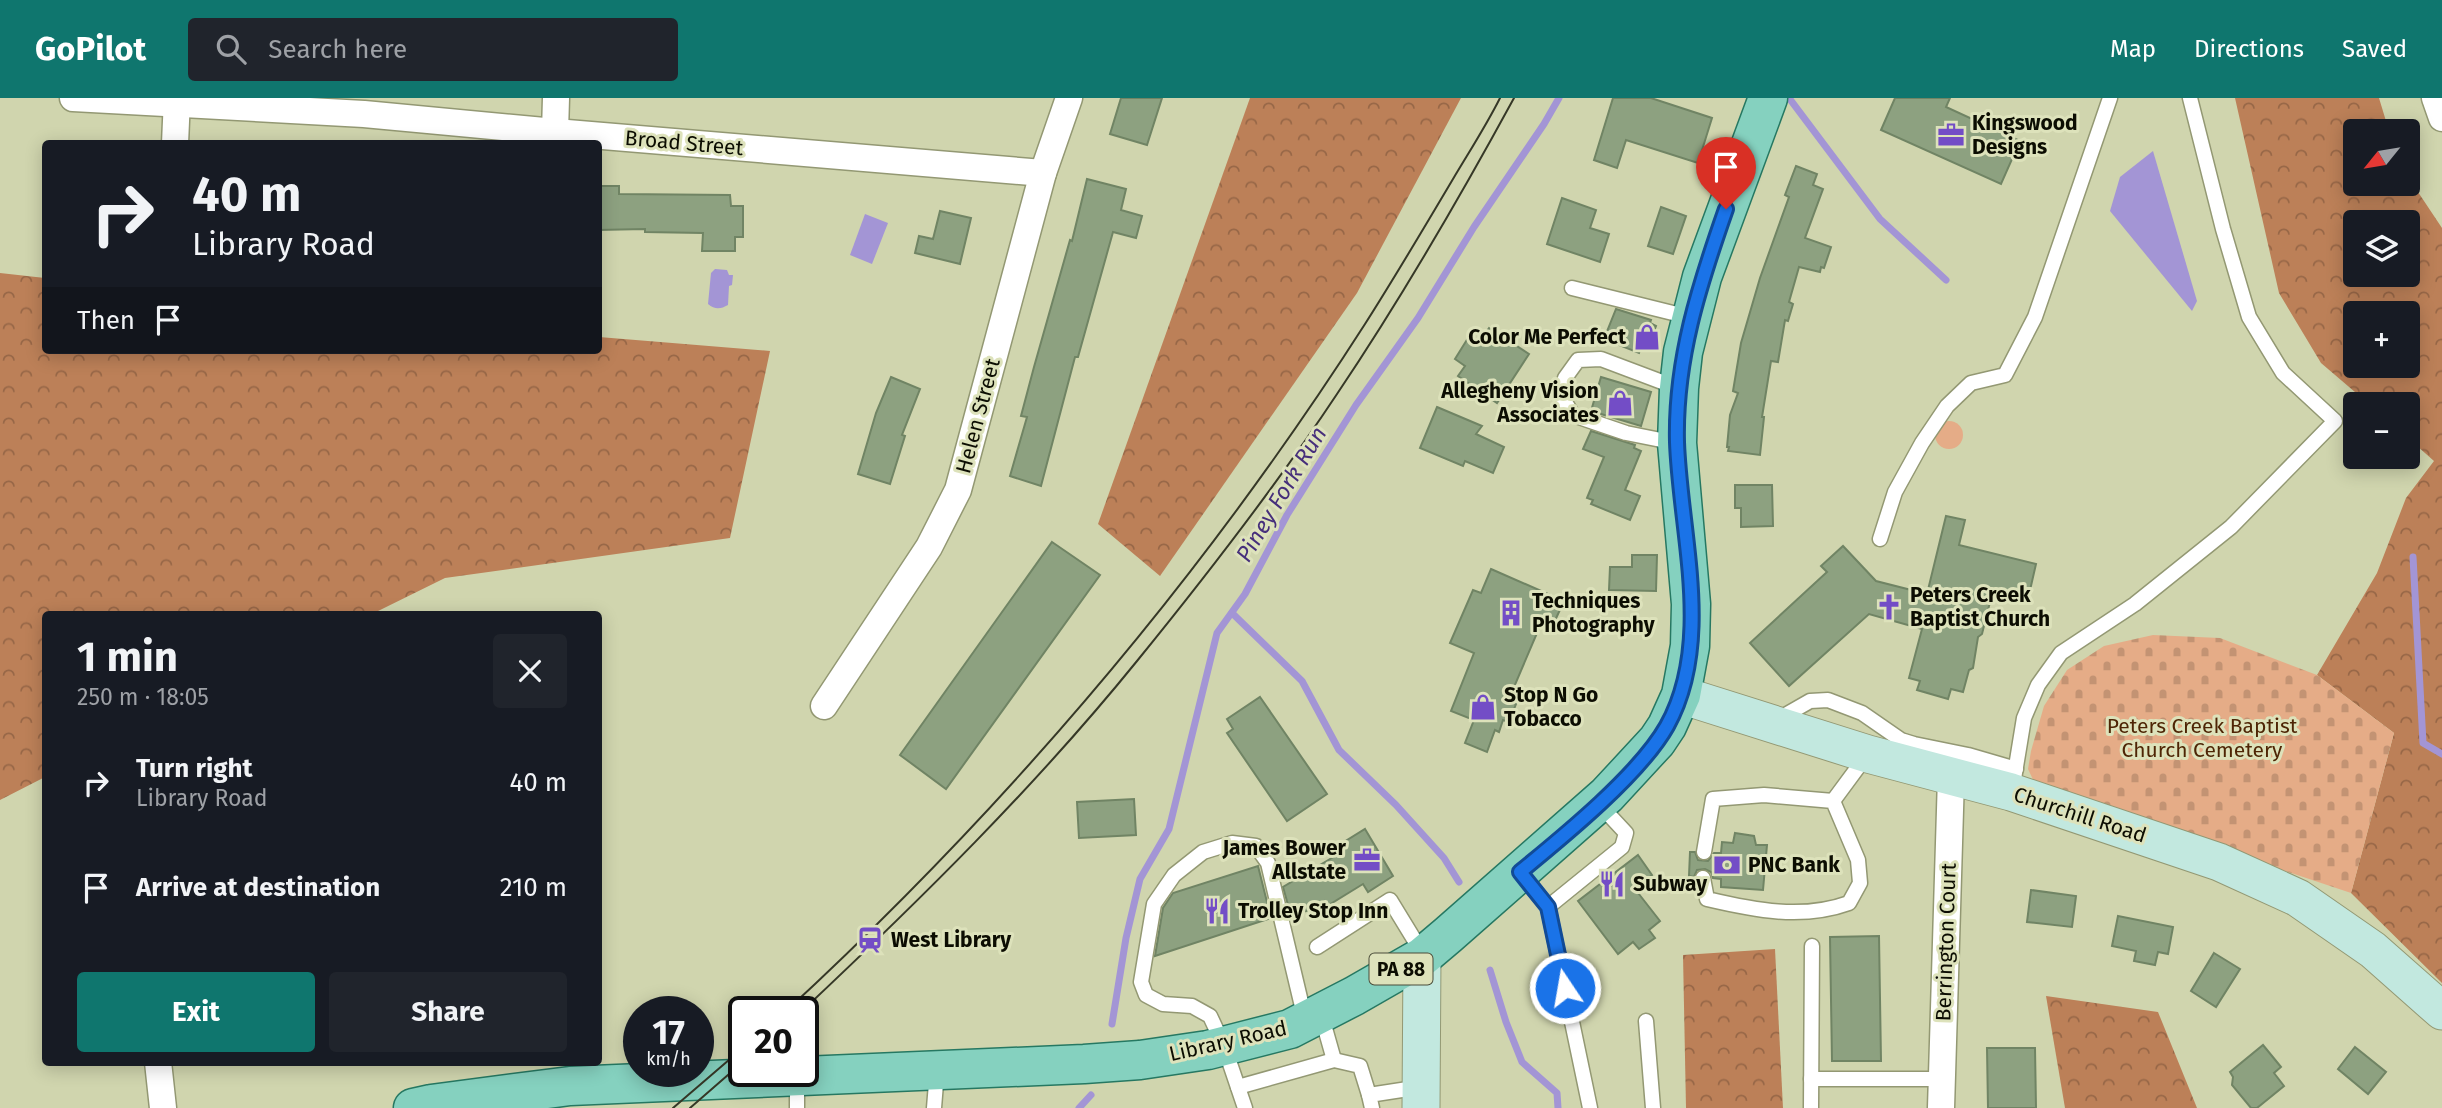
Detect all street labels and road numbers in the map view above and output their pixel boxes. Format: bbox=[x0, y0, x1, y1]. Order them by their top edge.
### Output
street label: Broad Street bbox=[624, 125, 745, 161]
street label: Helen Street bbox=[950, 355, 1006, 476]
street label: Churchill Road bbox=[2010, 781, 2150, 849]
street label: Berrington Court bbox=[1930, 862, 1962, 1022]
road number: PA 88 bbox=[1370, 954, 1432, 984]
street label: Library Road bbox=[1167, 1015, 1289, 1067]

